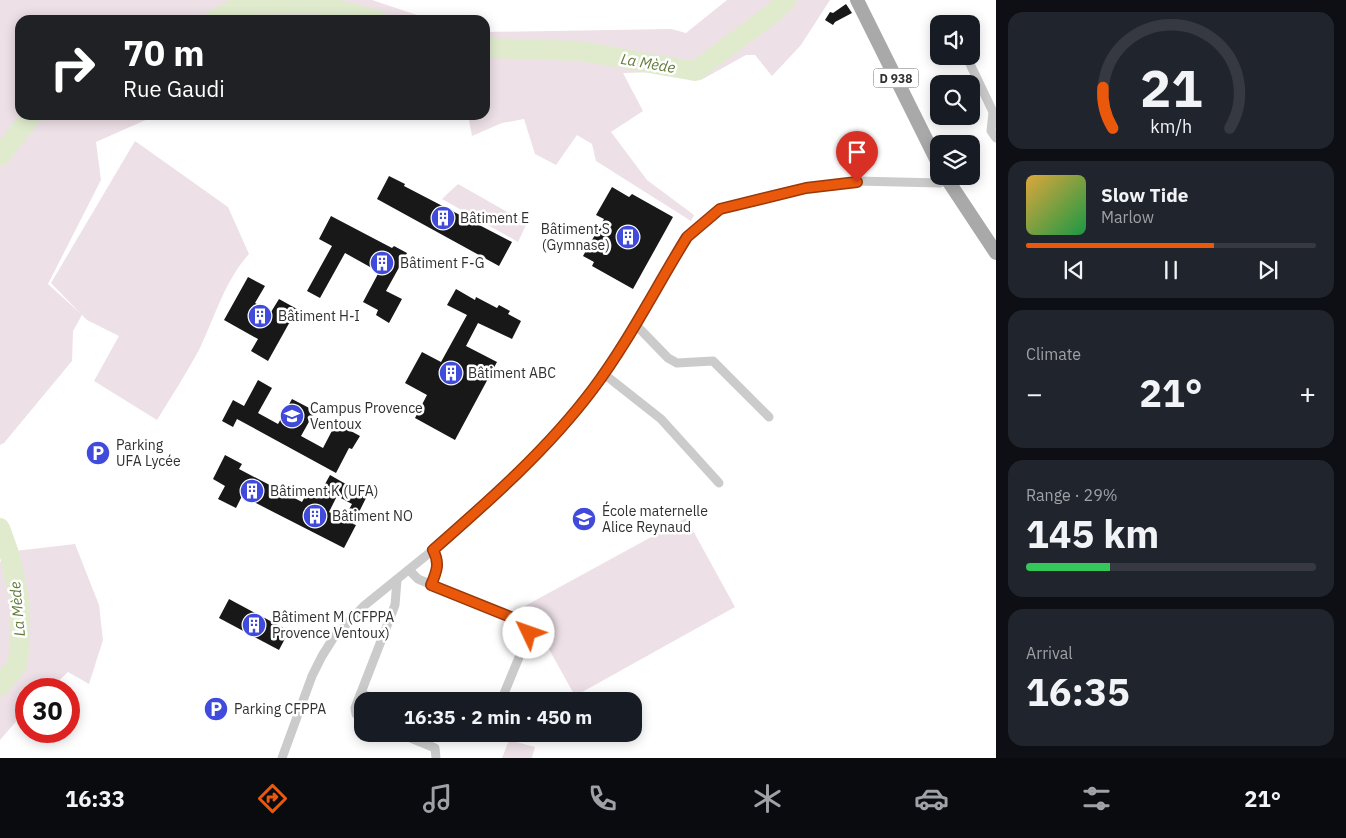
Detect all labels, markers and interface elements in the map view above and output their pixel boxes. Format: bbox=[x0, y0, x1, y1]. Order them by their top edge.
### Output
map controls bbox=[930, 15, 980, 185]
button: sound bbox=[930, 15, 980, 65]
text: 70 m bbox=[123, 30, 205, 76]
icon: right bbox=[40, 35, 105, 100]
water label: La Mède bbox=[619, 49, 677, 77]
text: 21 bbox=[1140, 54, 1202, 121]
road number: D 938 bbox=[874, 68, 918, 88]
text: Rue Gaudi bbox=[123, 74, 225, 103]
button: search bbox=[930, 75, 980, 125]
text: km/h bbox=[1150, 115, 1192, 138]
pin bbox=[836, 131, 878, 182]
button: layers bbox=[930, 135, 980, 185]
icon: arrive bbox=[843, 138, 871, 166]
text: Slow Tide bbox=[1101, 183, 1188, 207]
building icon: Bâtiment E bbox=[430, 205, 456, 231]
text: Marlow bbox=[1101, 207, 1154, 227]
place label: Bâtiment E bbox=[460, 209, 529, 227]
place label: Bâtiment S (Gymnase) bbox=[541, 220, 610, 254]
building icon: Bâtiment S (Gymnase) bbox=[615, 224, 641, 250]
building icon: Bâtiment F-G bbox=[369, 250, 395, 276]
place label: Bâtiment F-G bbox=[400, 254, 484, 272]
icon: previous bbox=[1060, 256, 1088, 284]
icon: pause bbox=[1157, 256, 1185, 284]
icon: next bbox=[1254, 256, 1282, 284]
building icon: Bâtiment H-I bbox=[247, 303, 273, 329]
place label: Bâtiment H-I bbox=[278, 307, 360, 325]
text: Climate bbox=[1026, 344, 1081, 364]
building icon: Bâtiment ABC bbox=[438, 360, 464, 386]
place label: Bâtiment ABC bbox=[468, 364, 556, 382]
text: 21° bbox=[1139, 368, 1203, 417]
text: − bbox=[1026, 375, 1043, 412]
text: + bbox=[1299, 375, 1316, 412]
place label: Campus Provence Ventoux bbox=[310, 399, 423, 433]
school or university icon: Campus Provence Ventoux bbox=[279, 403, 305, 429]
place label: Parking UFA Lycée bbox=[116, 436, 181, 470]
parking icon: Parking UFA Lycée bbox=[85, 440, 111, 466]
building icon: Bâtiment K (UFA) bbox=[239, 478, 265, 504]
place label: Bâtiment K (UFA) bbox=[270, 482, 378, 500]
text: Range · 29% bbox=[1026, 485, 1118, 505]
place label: École maternelle Alice Reynaud bbox=[602, 501, 708, 536]
building icon: Bâtiment NO bbox=[302, 503, 328, 529]
school or university icon: École maternelle Alice Reynaud bbox=[571, 506, 597, 532]
place label: Bâtiment NO bbox=[332, 507, 413, 525]
text: 145 km bbox=[1026, 509, 1159, 558]
water label: La Mède bbox=[5, 580, 29, 637]
position arrow bbox=[502, 606, 554, 658]
place label: Bâtiment M (CFPPA Provence Ventoux) bbox=[272, 608, 394, 642]
building icon: Bâtiment M (CFPPA Provence Ventoux) bbox=[241, 612, 267, 638]
text: Arrival bbox=[1026, 643, 1073, 663]
text: 16:35 bbox=[1026, 667, 1130, 716]
speed limit sign: 30 bbox=[15, 678, 80, 743]
parking icon: Parking CFPPA bbox=[203, 696, 229, 722]
place label: Parking CFPPA bbox=[234, 700, 326, 718]
text: 16:35 · 2 min · 450 m bbox=[404, 705, 592, 729]
icon: directions bbox=[255, 781, 290, 816]
icon: music bbox=[420, 781, 455, 816]
icon: phone bbox=[585, 781, 620, 816]
icon: climate bbox=[750, 781, 785, 816]
icon: car bbox=[914, 781, 949, 816]
icon: filters bbox=[1079, 781, 1114, 816]
text: 16:33 bbox=[65, 784, 125, 813]
text: 21° bbox=[1244, 784, 1281, 813]

